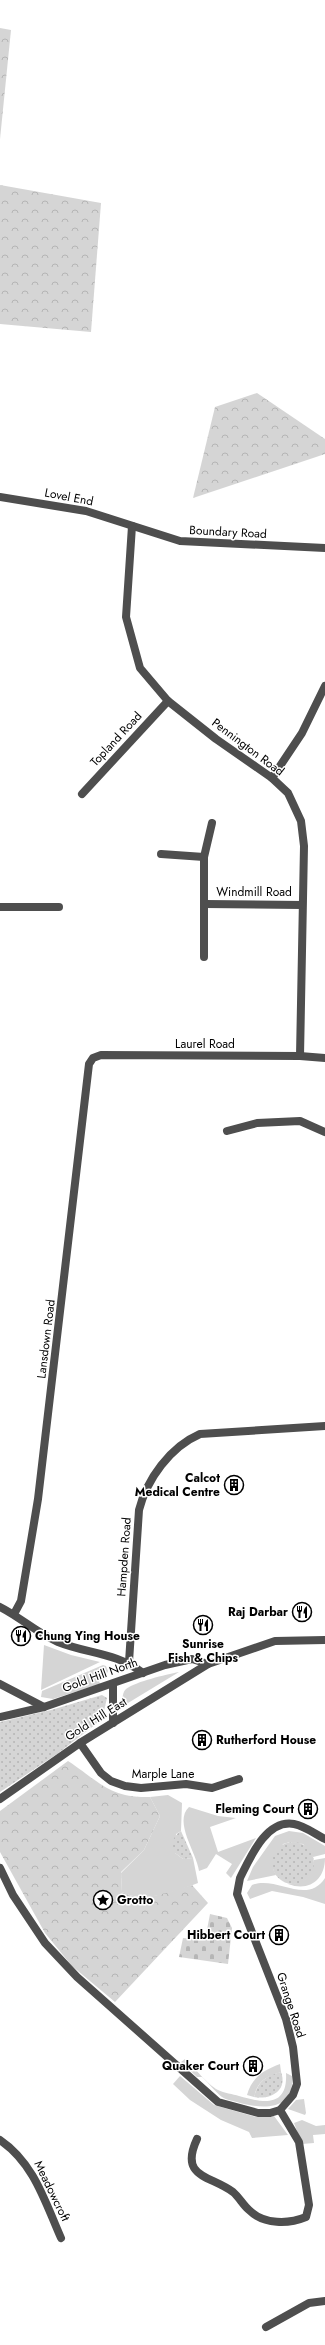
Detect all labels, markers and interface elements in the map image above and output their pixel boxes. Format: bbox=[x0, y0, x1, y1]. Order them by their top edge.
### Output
street label: Lovel End bbox=[43, 483, 95, 511]
street label: Boundary Road bbox=[189, 521, 267, 543]
street label: Topland Road bbox=[86, 708, 146, 770]
street label: Pennington Road bbox=[208, 714, 288, 780]
street label: Windmill Road bbox=[216, 883, 292, 901]
street label: Laurel Road bbox=[175, 1035, 235, 1053]
street label: Lansdown Road bbox=[32, 1298, 60, 1380]
place label: Calcot Medical Centre bbox=[135, 1469, 220, 1501]
building icon: Calcot Medical Centre bbox=[223, 1474, 245, 1496]
street label: Hampden Road bbox=[112, 1517, 136, 1597]
restaurant icon: Raj Darbar bbox=[291, 1601, 313, 1623]
place label: Raj Darbar bbox=[228, 1603, 288, 1621]
restaurant icon: Sunrise Fish & Chips bbox=[192, 1614, 214, 1636]
restaurant icon: Chung Ying House bbox=[10, 1625, 32, 1647]
place label: Chung Ying House bbox=[35, 1627, 140, 1645]
place label: Sunrise Fish & Chips bbox=[168, 1635, 238, 1667]
street label: Gold Hill North bbox=[60, 1653, 140, 1697]
street label: Gold Hill East bbox=[62, 1693, 131, 1745]
building icon: Rutherford House bbox=[191, 1729, 213, 1751]
place label: Rutherford House bbox=[216, 1731, 316, 1749]
street label: Marple Lane bbox=[132, 1765, 194, 1783]
building icon: Fleming Court bbox=[297, 1798, 319, 1820]
place label: Fleming Court bbox=[215, 1800, 294, 1818]
place icon: Grotto bbox=[92, 1889, 114, 1911]
place label: Grotto bbox=[117, 1891, 153, 1909]
building icon: Hibbert Court bbox=[268, 1924, 290, 1946]
place label: Hibbert Court bbox=[187, 1926, 265, 1944]
street label: Grange Road bbox=[272, 1970, 310, 2040]
building icon: Quaker Court bbox=[242, 2055, 264, 2077]
place label: Quaker Court bbox=[162, 2057, 239, 2075]
street label: Meadowcroft bbox=[30, 2158, 74, 2224]

